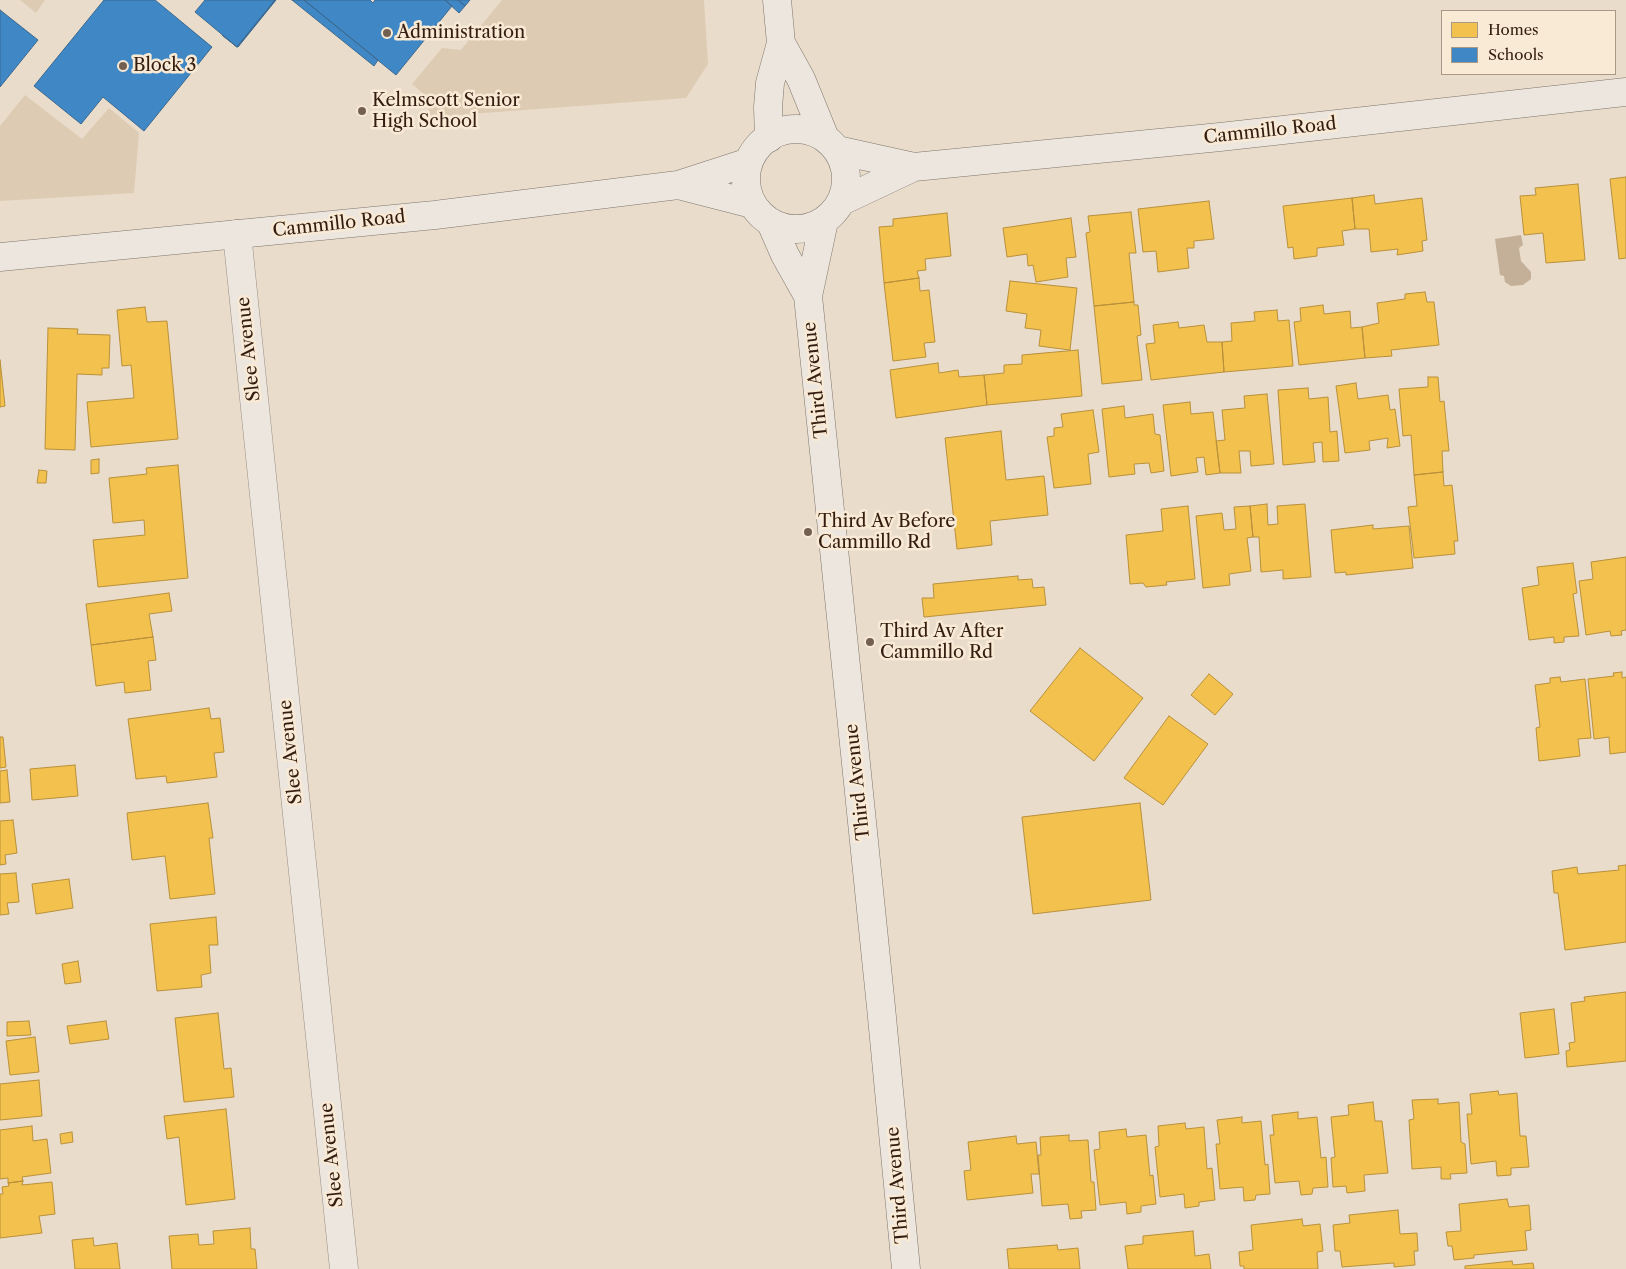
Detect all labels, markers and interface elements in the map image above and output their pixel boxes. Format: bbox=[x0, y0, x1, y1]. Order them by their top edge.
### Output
legend bbox=[1441, 10, 1616, 75]
text: Homes bbox=[1488, 20, 1539, 39]
place label: Administration bbox=[397, 22, 525, 44]
marker: Administration bbox=[381, 27, 393, 39]
text: Schools bbox=[1488, 45, 1544, 64]
place label: Block 3 bbox=[133, 55, 196, 77]
marker: Block 3 bbox=[117, 60, 129, 72]
place label: Kelmscott Senior High School bbox=[372, 90, 520, 132]
marker: Kelmscott Senior High School bbox=[356, 105, 368, 117]
street label: Cammillo Road bbox=[1203, 113, 1337, 149]
street label: Cammillo Road bbox=[272, 206, 406, 242]
street label: Slee Avenue bbox=[233, 296, 265, 402]
street label: Third Avenue bbox=[799, 321, 833, 439]
place label: Third Av Before Cammillo Rd bbox=[818, 511, 955, 554]
marker: Third Av Before Cammillo Rd bbox=[802, 526, 814, 538]
place label: Third Av After Cammillo Rd bbox=[880, 621, 1004, 664]
marker: Third Av After Cammillo Rd bbox=[864, 636, 876, 648]
street label: Slee Avenue bbox=[275, 699, 307, 805]
street label: Third Avenue bbox=[841, 723, 875, 841]
street label: Slee Avenue bbox=[316, 1102, 348, 1208]
street label: Third Avenue bbox=[882, 1126, 914, 1244]

